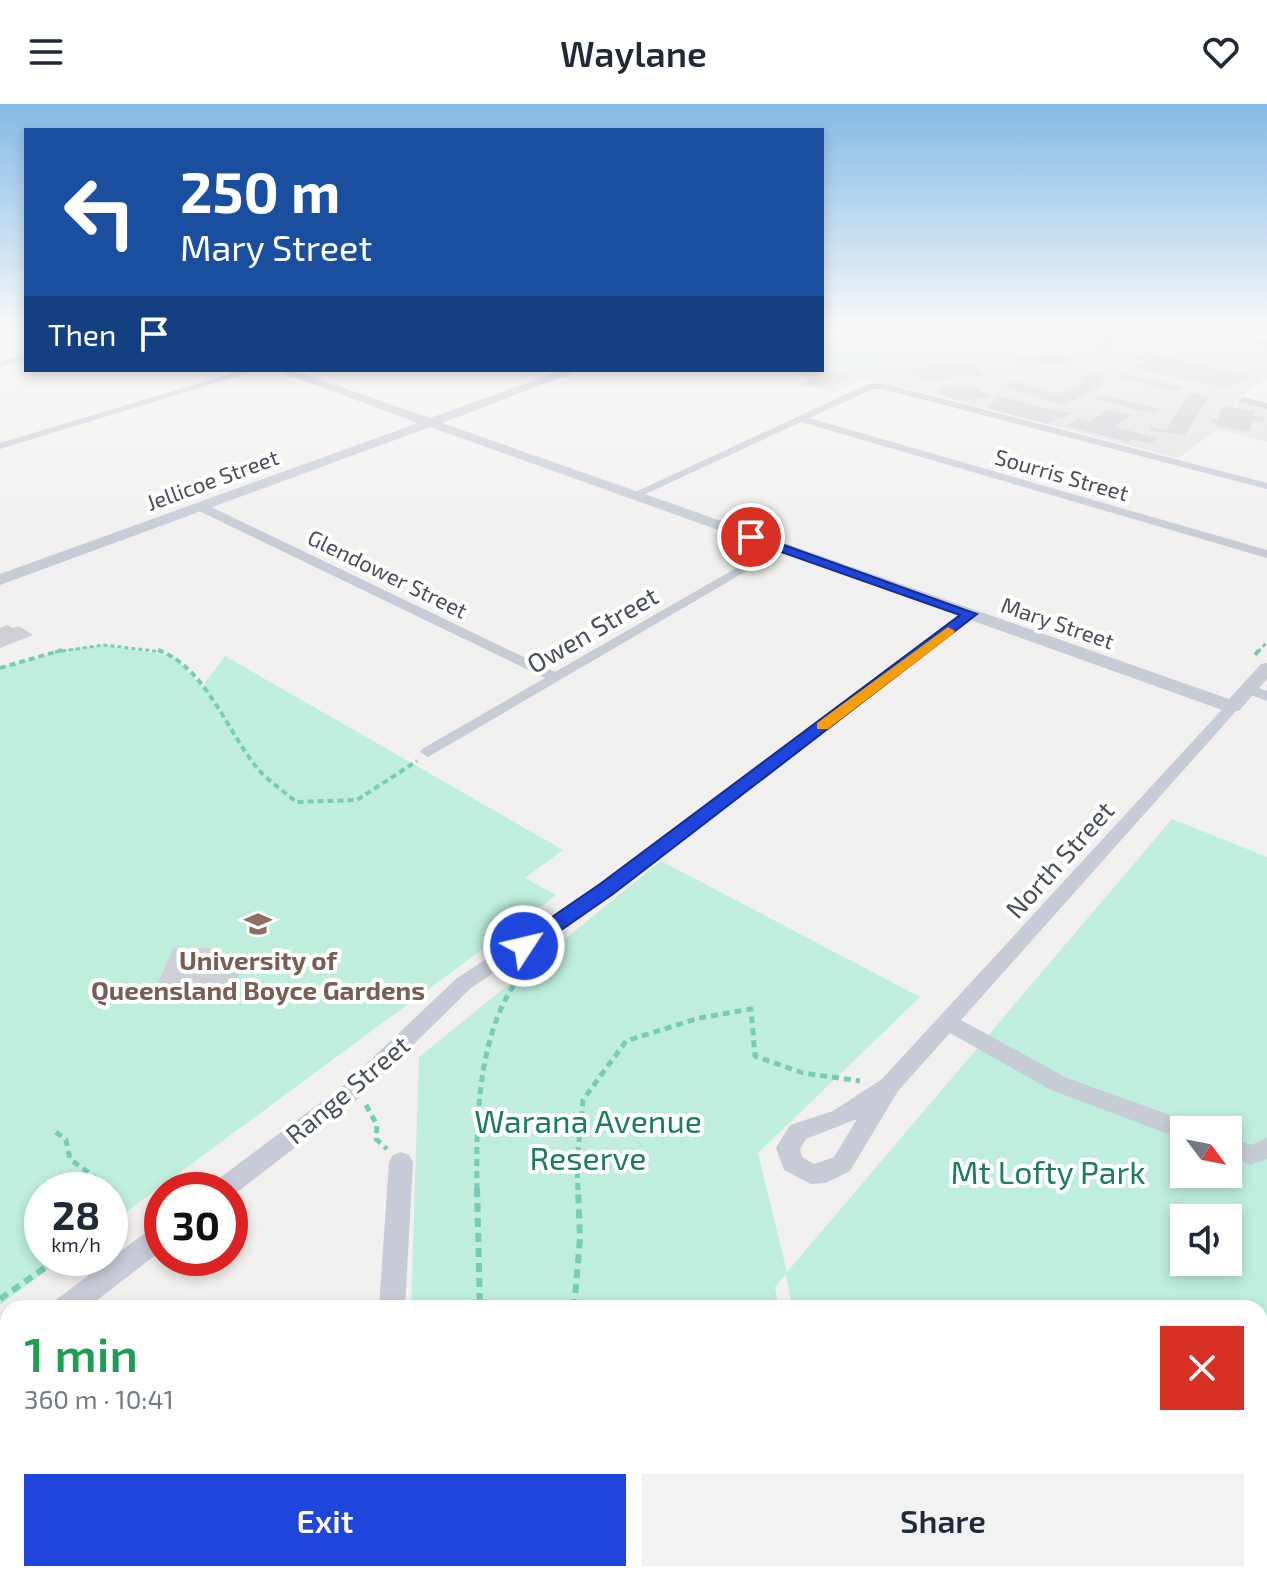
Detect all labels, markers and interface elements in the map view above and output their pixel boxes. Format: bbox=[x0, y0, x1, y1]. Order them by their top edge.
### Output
icon: menu bbox=[24, 30, 68, 74]
icon: heart bbox=[1199, 30, 1243, 74]
text: Waylane bbox=[560, 31, 707, 74]
text: 250 m bbox=[180, 157, 340, 224]
icon: left bbox=[48, 160, 152, 264]
text: Mary Street bbox=[180, 225, 372, 268]
icon: arrive bbox=[132, 312, 176, 356]
text: Then bbox=[48, 316, 116, 352]
street label: Jellicoe Street bbox=[142, 443, 282, 515]
street label: Sourris Street bbox=[992, 443, 1132, 505]
pin bbox=[717, 503, 785, 571]
icon: arrive bbox=[729, 515, 773, 559]
street label: Glendower Street bbox=[304, 523, 472, 623]
street label: Owen Street bbox=[521, 579, 663, 679]
street label: Mary Street bbox=[998, 591, 1118, 653]
street label: North Street bbox=[998, 794, 1120, 924]
position arrow bbox=[482, 904, 566, 988]
school or university icon: University of Queensland Boyce Gardens bbox=[243, 909, 273, 939]
place label: University of Queensland Boyce Gardens bbox=[91, 944, 425, 1006]
street label: Range Street bbox=[279, 1028, 415, 1150]
park label: Warana Avenue Reserve bbox=[474, 1101, 702, 1176]
north arrow bbox=[1170, 1116, 1242, 1188]
map controls bbox=[1170, 1116, 1242, 1276]
park label: Mt Lofty Park bbox=[950, 1152, 1146, 1190]
speed limit sign: 30 bbox=[144, 1172, 248, 1276]
text: 28 bbox=[52, 1190, 100, 1238]
button: sound bbox=[1170, 1204, 1242, 1276]
text: km/h bbox=[51, 1232, 101, 1256]
text: 1 min bbox=[24, 1324, 138, 1382]
button: close bbox=[1160, 1326, 1244, 1410]
text: 360 m · 10:41 bbox=[24, 1383, 174, 1414]
button: Exit bbox=[24, 1474, 626, 1566]
button: Share bbox=[642, 1474, 1244, 1566]

